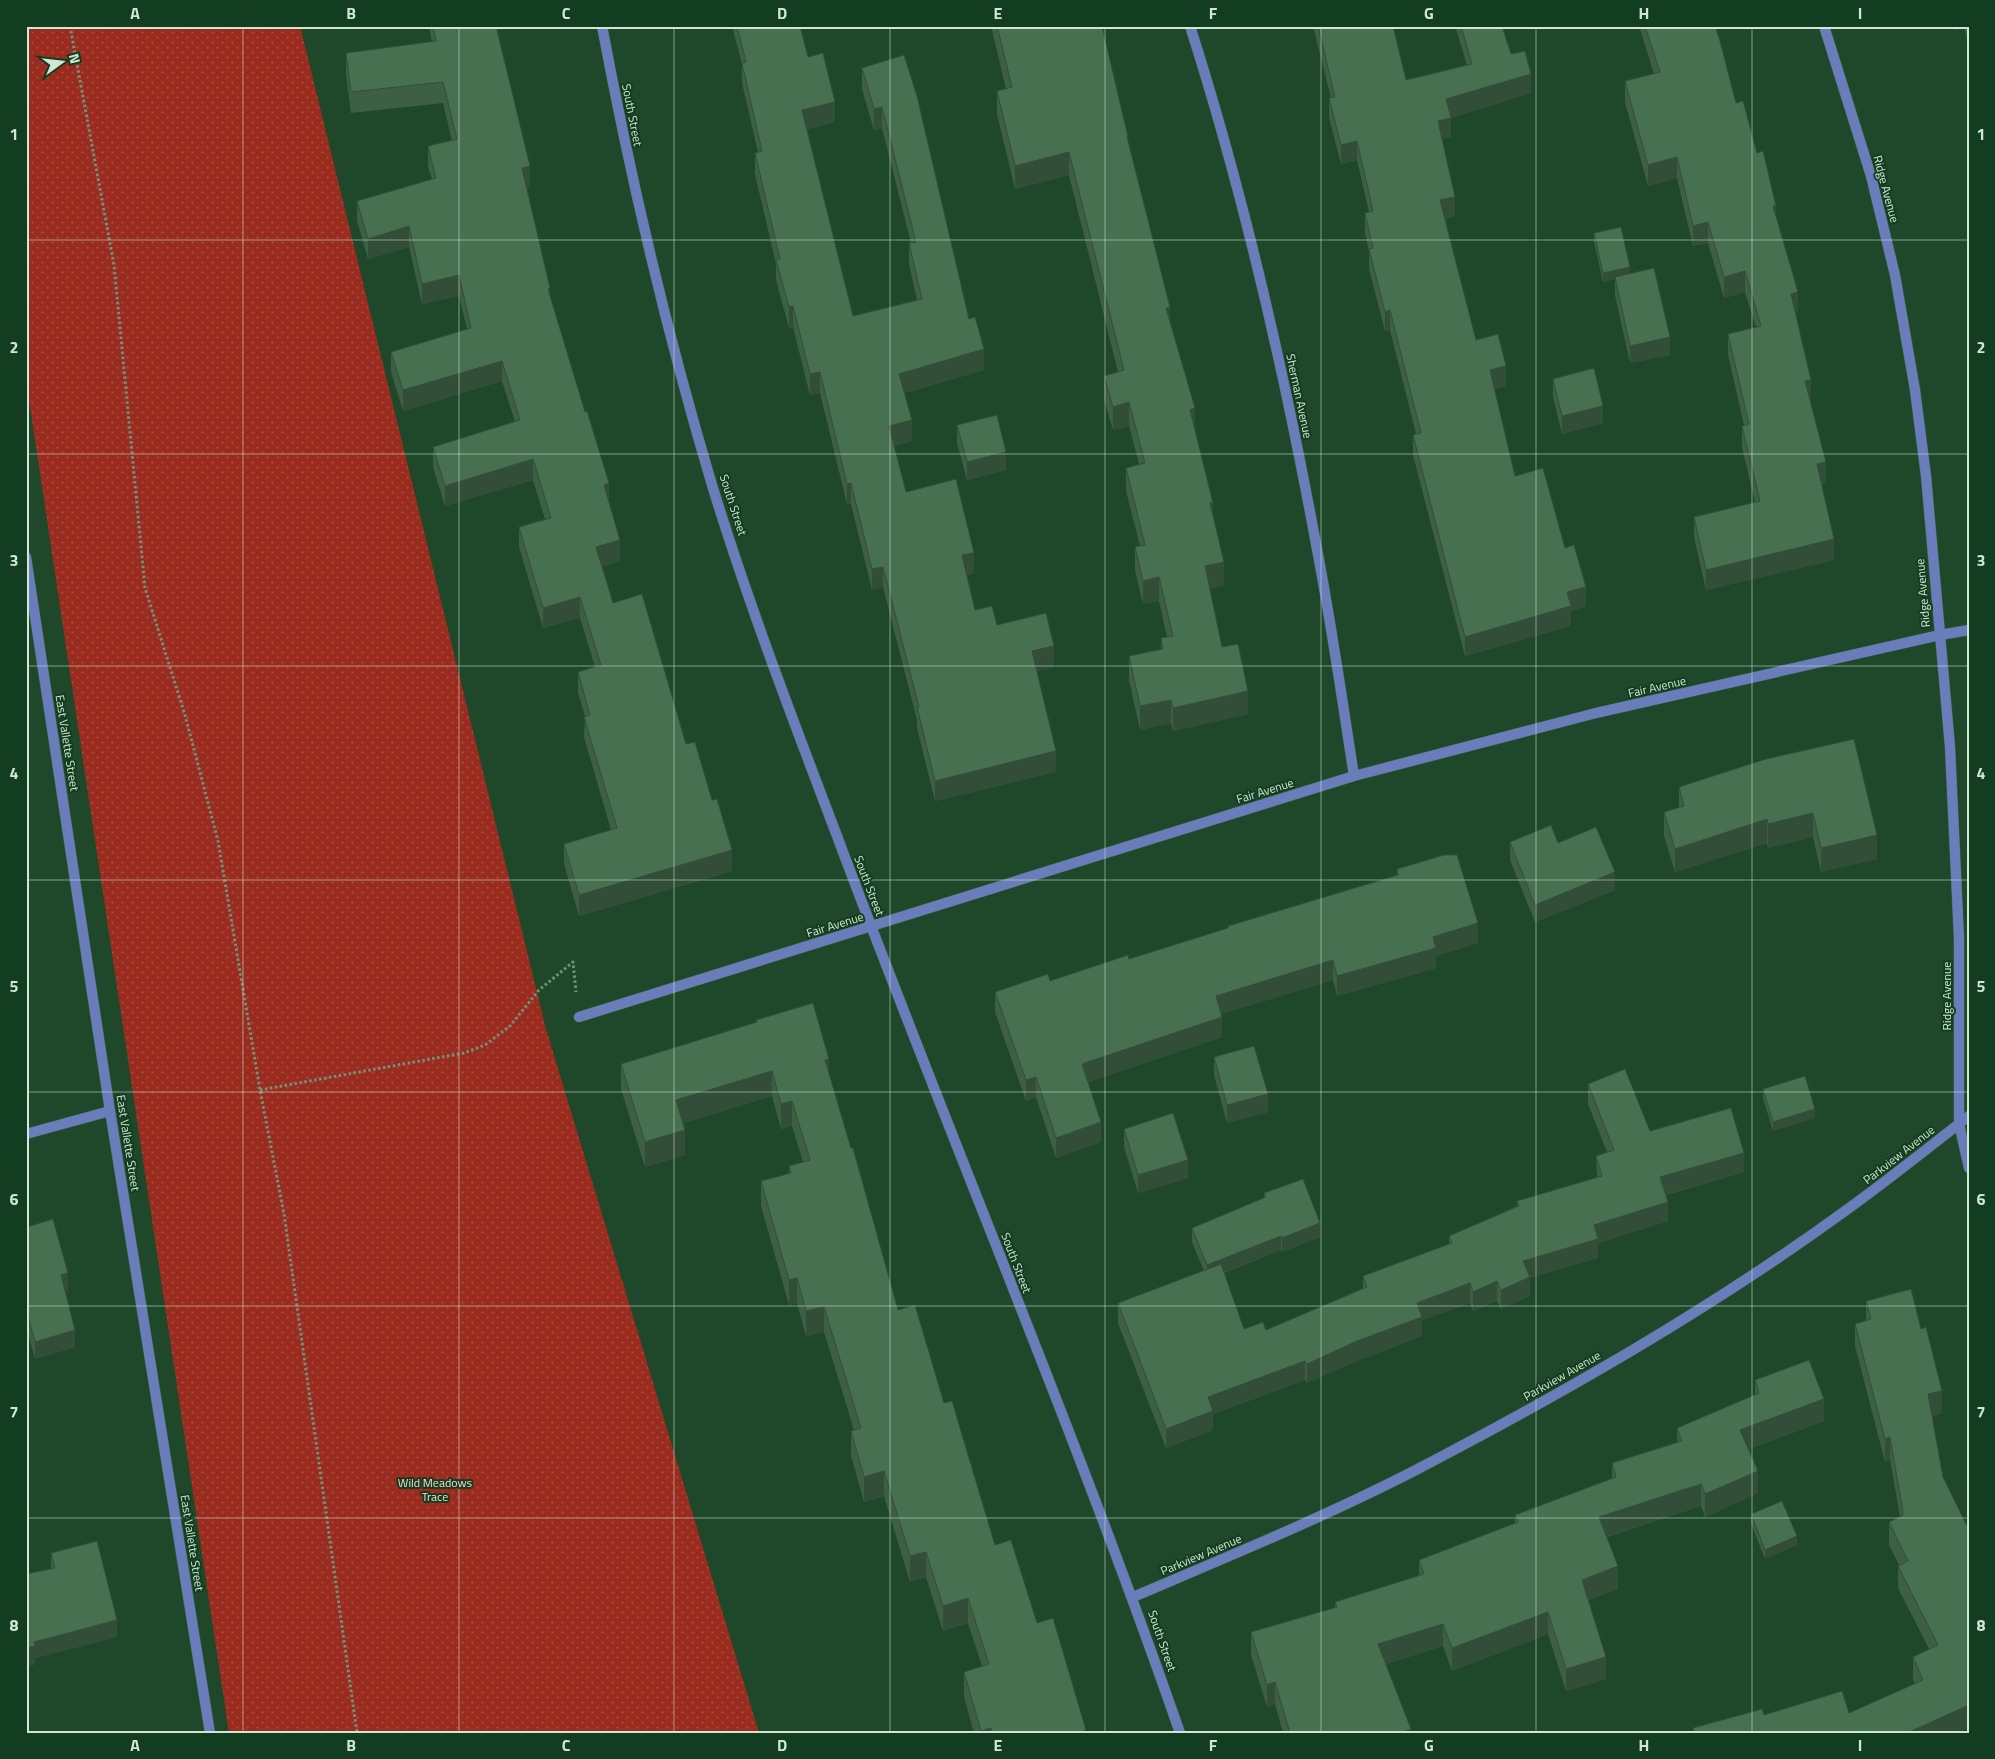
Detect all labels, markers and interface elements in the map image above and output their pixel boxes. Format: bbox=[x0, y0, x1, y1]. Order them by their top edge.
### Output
text: A bbox=[130, 1, 140, 25]
text: B bbox=[346, 1, 356, 25]
text: C bbox=[562, 1, 571, 25]
text: D bbox=[777, 1, 787, 25]
text: E bbox=[994, 1, 1003, 25]
text: F bbox=[1209, 1, 1218, 25]
text: G bbox=[1424, 1, 1434, 25]
text: H bbox=[1639, 1, 1649, 25]
text: I bbox=[1858, 1, 1862, 25]
north arrow bbox=[38, 38, 88, 88]
text: N bbox=[64, 51, 86, 66]
street label: South Street bbox=[617, 82, 648, 149]
text: 1 bbox=[10, 122, 18, 146]
text: 1 bbox=[1977, 122, 1985, 146]
street label: Ridge Avenue bbox=[1868, 153, 1905, 225]
text: 2 bbox=[10, 335, 18, 359]
text: 2 bbox=[1977, 335, 1985, 359]
street label: Sherman Avenue bbox=[1281, 352, 1318, 440]
street label: South Street bbox=[715, 472, 753, 539]
text: 3 bbox=[10, 548, 18, 572]
text: 3 bbox=[1977, 548, 1985, 572]
street label: Ridge Avenue bbox=[1910, 558, 1935, 628]
street label: Fair Avenue bbox=[1626, 671, 1688, 702]
street label: East Vallette Street bbox=[50, 693, 85, 793]
text: 4 bbox=[10, 761, 19, 785]
text: 4 bbox=[1977, 761, 1986, 785]
street label: Fair Avenue bbox=[1234, 773, 1296, 808]
street label: South Street bbox=[849, 853, 890, 920]
street label: Fair Avenue bbox=[804, 907, 866, 942]
street label: Ridge Avenue bbox=[1937, 962, 1956, 1030]
text: 5 bbox=[10, 974, 19, 998]
text: 5 bbox=[1977, 974, 1986, 998]
street label: East Vallette Street bbox=[111, 1093, 146, 1193]
street label: Parkview Avenue bbox=[1859, 1120, 1939, 1189]
text: 6 bbox=[10, 1187, 19, 1211]
text: 6 bbox=[1977, 1187, 1986, 1211]
street label: South Street bbox=[996, 1230, 1037, 1297]
street label: Parkview Avenue bbox=[1519, 1346, 1604, 1405]
text: 7 bbox=[10, 1400, 18, 1424]
text: 7 bbox=[1977, 1400, 1985, 1424]
park label: Wild Meadows Trace bbox=[398, 1473, 473, 1506]
street label: East Vallette Street bbox=[175, 1493, 210, 1593]
street label: Parkview Avenue bbox=[1157, 1529, 1244, 1580]
street label: South Street bbox=[1143, 1608, 1182, 1675]
text: 8 bbox=[10, 1613, 19, 1637]
text: 8 bbox=[1977, 1613, 1986, 1637]
text: A bbox=[130, 1733, 140, 1757]
text: B bbox=[346, 1733, 356, 1757]
text: C bbox=[562, 1733, 571, 1757]
text: D bbox=[777, 1733, 787, 1757]
text: E bbox=[994, 1733, 1003, 1757]
text: F bbox=[1209, 1733, 1218, 1757]
text: G bbox=[1424, 1733, 1434, 1757]
text: H bbox=[1639, 1733, 1649, 1757]
text: I bbox=[1858, 1733, 1862, 1757]

